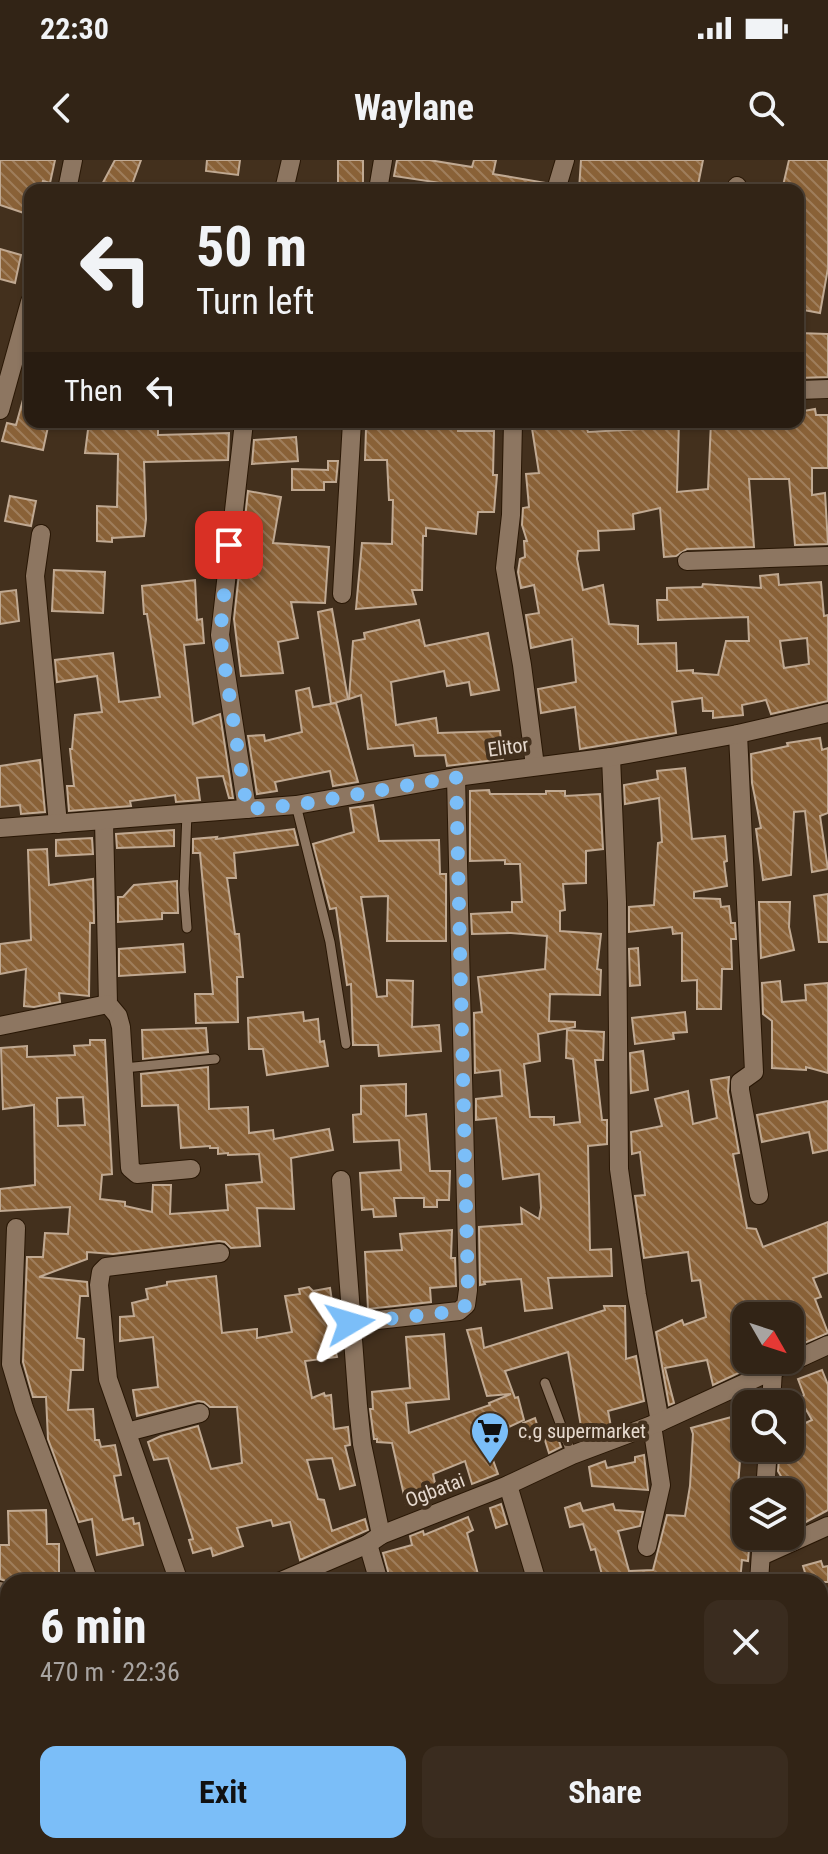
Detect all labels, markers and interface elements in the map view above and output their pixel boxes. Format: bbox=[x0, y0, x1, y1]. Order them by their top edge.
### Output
text: 22:30 bbox=[40, 11, 109, 46]
icon: back bbox=[40, 86, 84, 130]
icon: search bbox=[744, 86, 788, 130]
text: Waylane bbox=[354, 87, 474, 129]
text: 50 m bbox=[196, 214, 307, 280]
icon: left bbox=[64, 216, 168, 320]
text: Turn left bbox=[196, 281, 314, 323]
icon: left bbox=[139, 368, 183, 412]
text: Then bbox=[64, 373, 123, 408]
pin bbox=[195, 511, 263, 579]
icon: arrive bbox=[207, 523, 251, 567]
street label: Elitor bbox=[486, 732, 530, 762]
position arrow bbox=[308, 1281, 392, 1365]
north arrow bbox=[732, 1302, 804, 1374]
map controls bbox=[732, 1302, 804, 1550]
button: search bbox=[732, 1390, 804, 1462]
supermarket icon: c.g supermarket bbox=[469, 1410, 511, 1465]
place label: c.g supermarket bbox=[518, 1419, 646, 1443]
street label: Ogbatai bbox=[402, 1468, 468, 1512]
button: layers bbox=[732, 1478, 804, 1550]
text: 6 min bbox=[40, 1598, 147, 1655]
button: close bbox=[704, 1600, 788, 1684]
text: 470 m · 22:36 bbox=[40, 1657, 180, 1687]
button: Exit bbox=[40, 1746, 406, 1838]
button: Share bbox=[422, 1746, 788, 1838]

